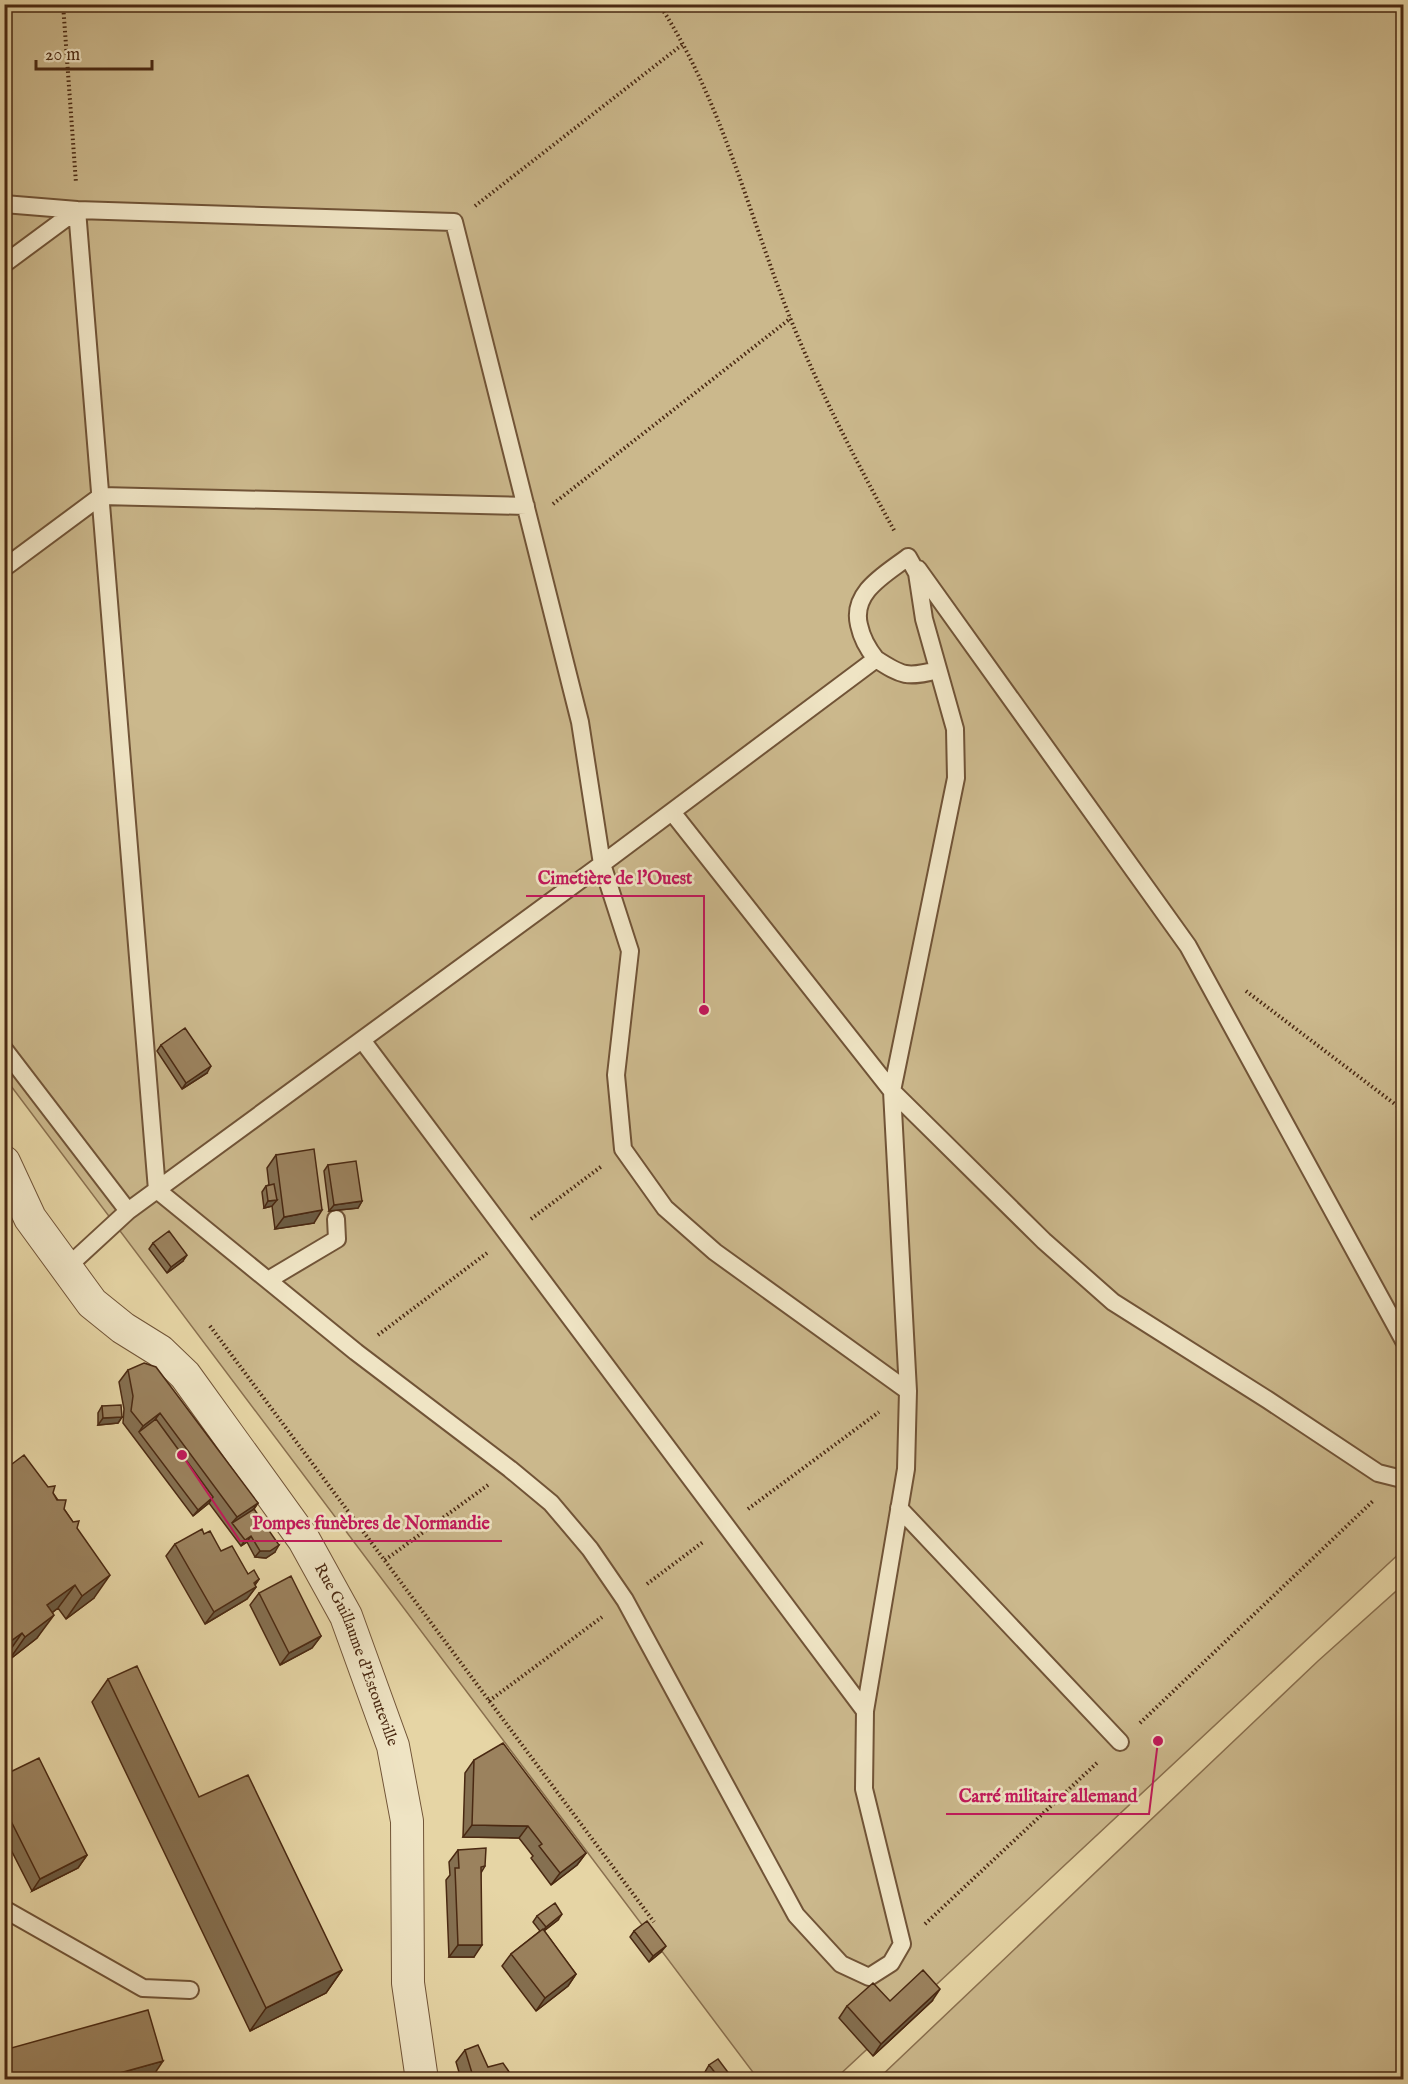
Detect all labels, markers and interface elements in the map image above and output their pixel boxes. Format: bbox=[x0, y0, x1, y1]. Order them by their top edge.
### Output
scale bar bbox=[36, 33, 152, 71]
text: 20 m bbox=[45, 44, 80, 67]
callout: Cimetière de l'Ouest bbox=[526, 860, 704, 896]
text: Cimetière de l'Ouest bbox=[538, 868, 693, 891]
callout: Pompes funèbres de Normandie bbox=[240, 1505, 502, 1541]
text: Pompes funèbres de Normandie bbox=[252, 1513, 490, 1536]
street label: Rue Guillaume d'Estouteville bbox=[309, 1560, 402, 1749]
callout: Carré militaire allemand bbox=[946, 1778, 1149, 1814]
text: Carré militaire allemand bbox=[959, 1786, 1138, 1809]

